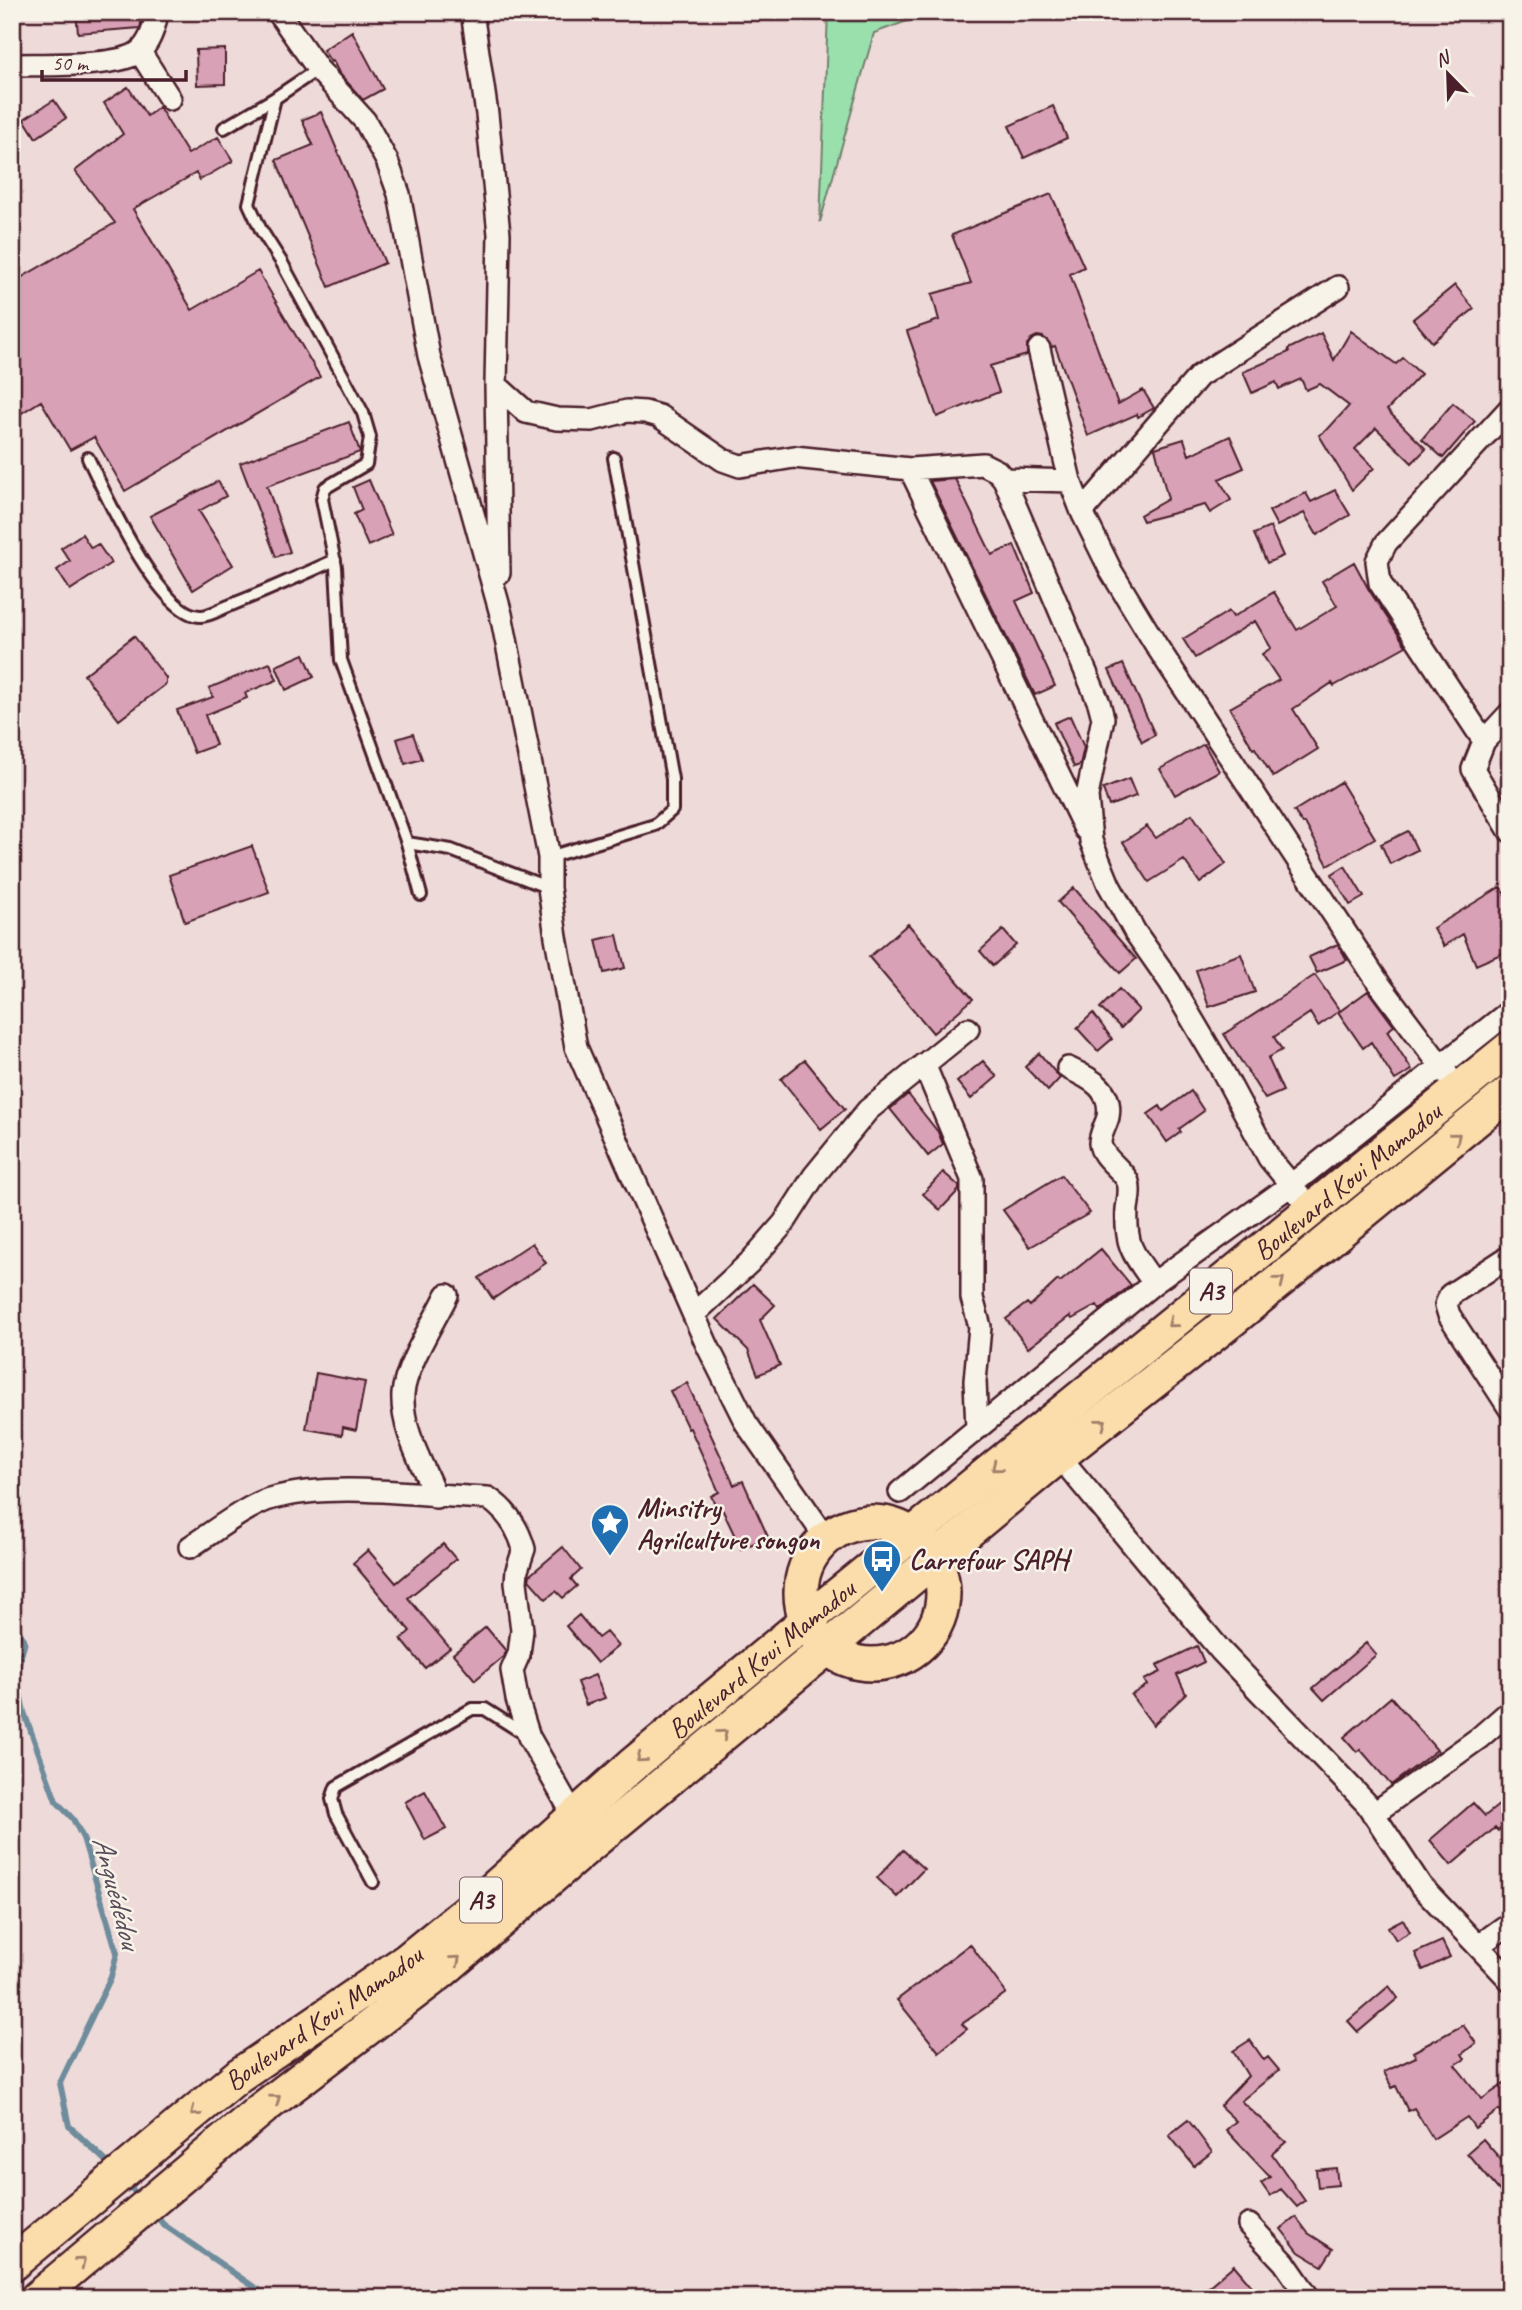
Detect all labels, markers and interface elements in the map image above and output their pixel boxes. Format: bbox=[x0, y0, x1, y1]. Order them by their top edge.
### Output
scale bar bbox=[42, 38, 186, 82]
north arrow bbox=[1414, 38, 1484, 108]
text: N bbox=[1432, 45, 1455, 73]
text: 50 m bbox=[52, 50, 90, 76]
street label: Boulevard Koui Mamadou bbox=[1245, 1093, 1450, 1268]
one-way arrow bbox=[1448, 1132, 1460, 1145]
road number: A3 bbox=[1190, 1268, 1232, 1314]
one-way arrow bbox=[1272, 1276, 1284, 1289]
one-way arrow bbox=[1167, 1315, 1180, 1327]
one-way arrow bbox=[1094, 1418, 1106, 1431]
one-way arrow bbox=[991, 1459, 1003, 1472]
place label: Minsitry Agrilculture songon bbox=[637, 1490, 821, 1557]
place icon: Minsitry Agrilculture songon bbox=[589, 1502, 631, 1557]
bus stop icon: Carrefour SAPH bbox=[861, 1538, 903, 1593]
place label: Carrefour SAPH bbox=[909, 1542, 1072, 1577]
street label: Boulevard Koui Mamadou bbox=[660, 1570, 863, 1746]
one-way arrow bbox=[715, 1730, 728, 1742]
one-way arrow bbox=[636, 1750, 649, 1762]
water label: Anguédédou bbox=[84, 1832, 151, 1957]
road number: A3 bbox=[460, 1878, 502, 1923]
street label: Boulevard Koui Mamadou bbox=[216, 1936, 431, 2098]
one-way arrow bbox=[448, 1956, 461, 1968]
one-way arrow bbox=[268, 2094, 280, 2107]
one-way arrow bbox=[190, 2104, 203, 2116]
one-way arrow bbox=[72, 2258, 85, 2270]

